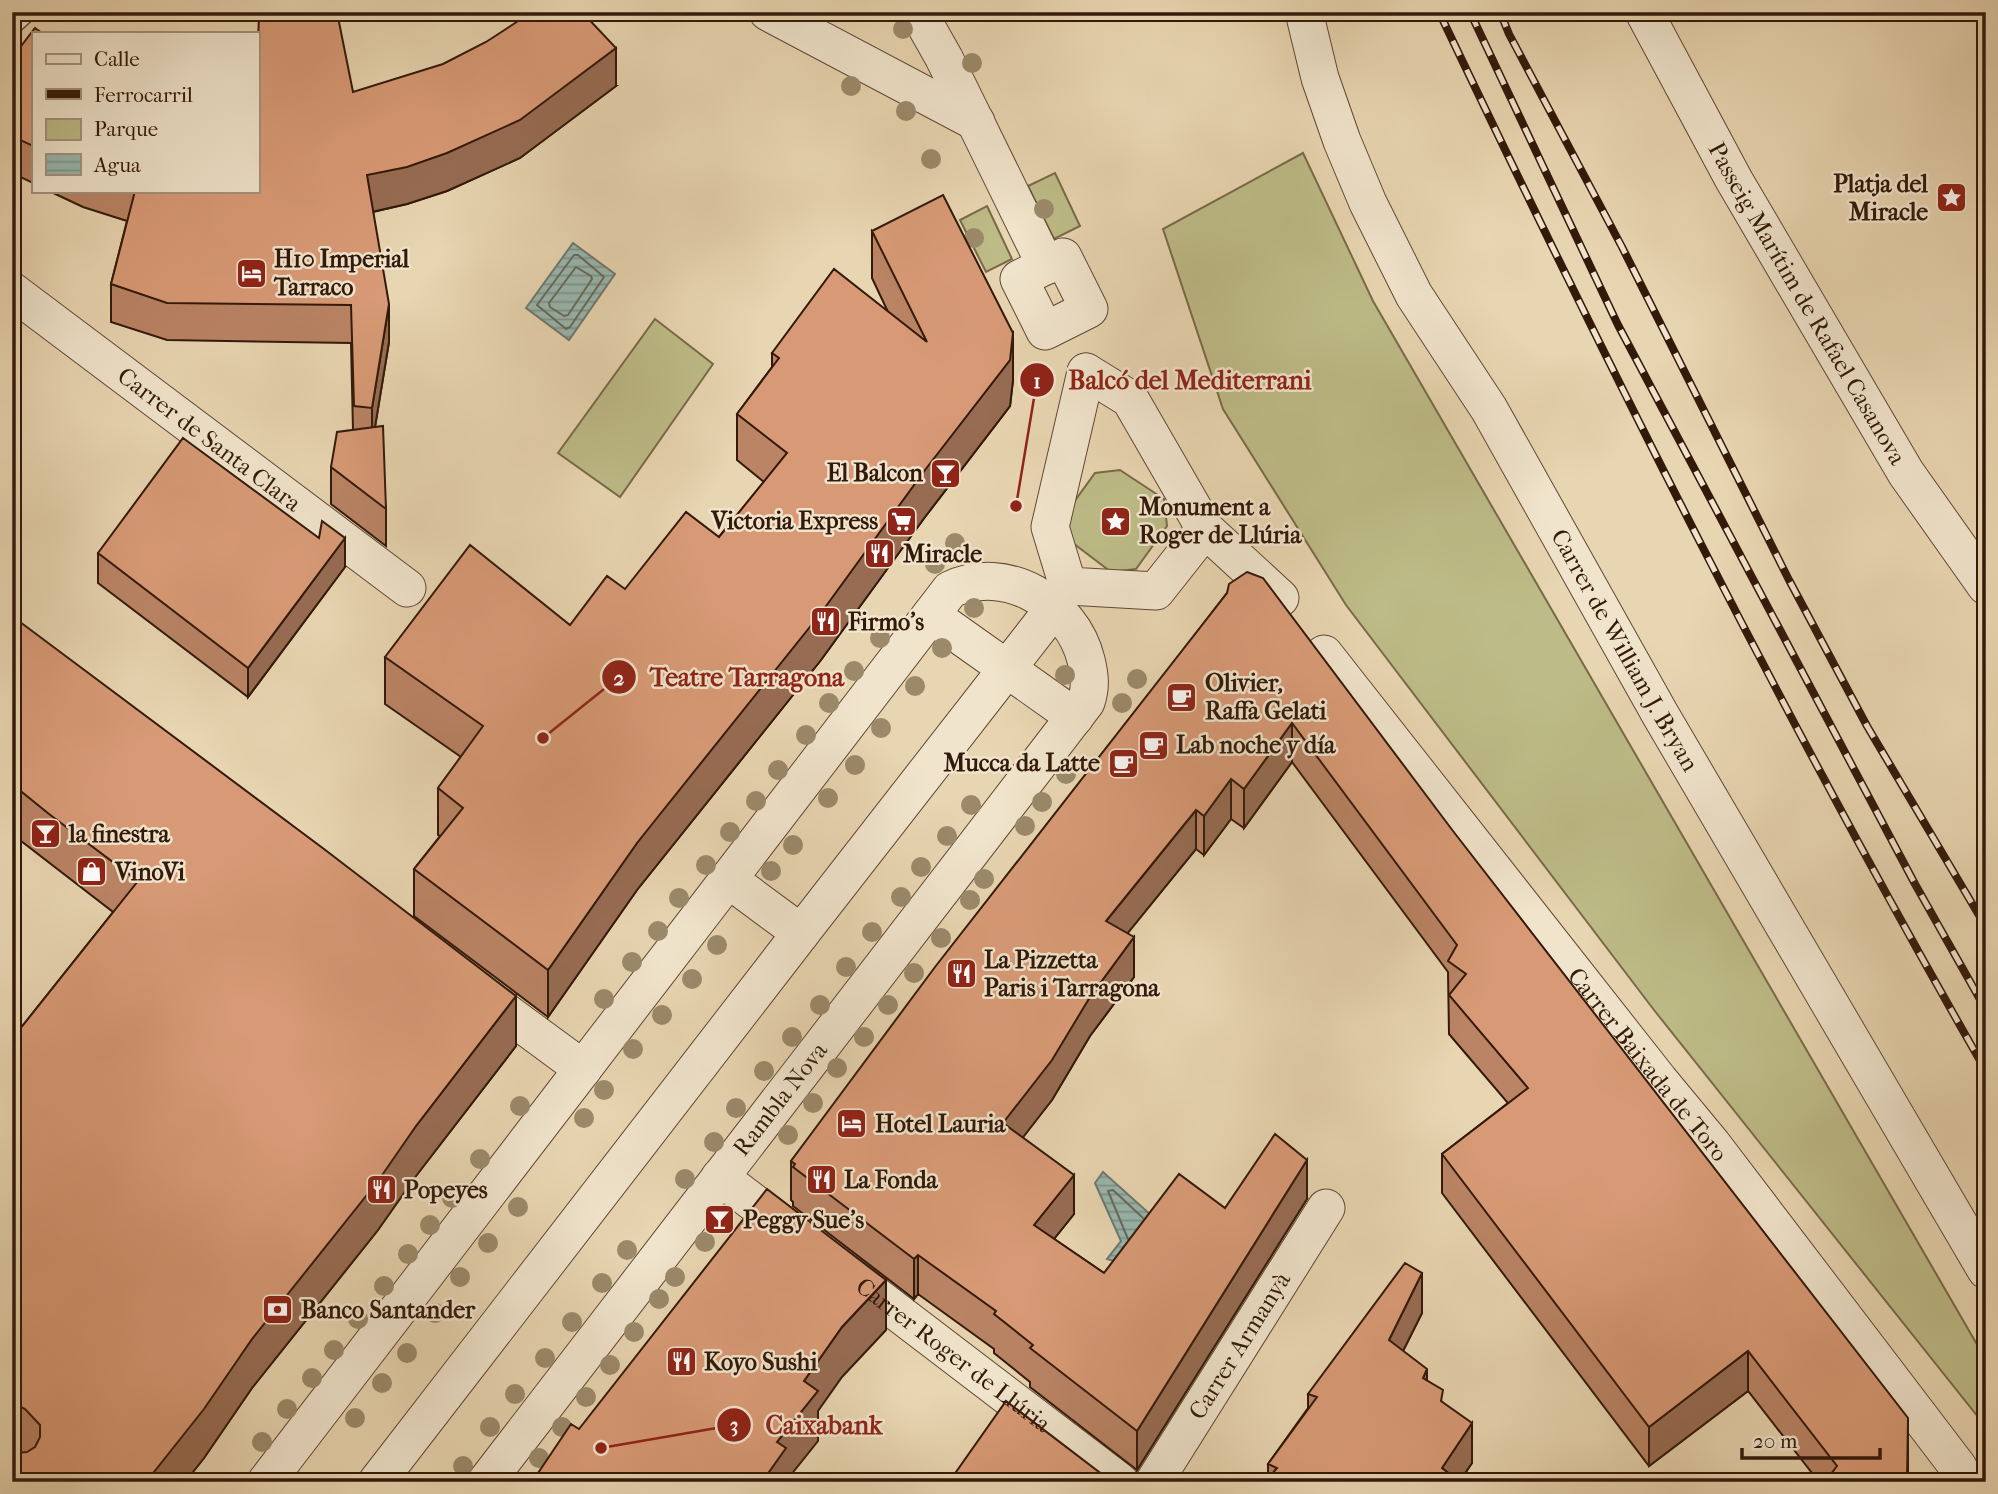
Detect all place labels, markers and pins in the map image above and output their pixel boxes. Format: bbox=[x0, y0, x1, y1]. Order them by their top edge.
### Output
place label: Platja del Miracle bbox=[1833, 170, 1928, 226]
place icon: Platja del Miracle bbox=[1934, 181, 1968, 215]
place label: H10 Imperial Tarraco bbox=[273, 245, 409, 301]
hotel icon: H10 Imperial Tarraco bbox=[234, 256, 268, 290]
callout: Balcó del Mediterrani bbox=[1019, 357, 1325, 404]
bar icon: El Balcon bbox=[929, 456, 963, 490]
place label: El Balcon bbox=[827, 459, 924, 487]
place label: Monument a Roger de Llúria bbox=[1139, 493, 1302, 549]
supermarket icon: Victoria Express bbox=[884, 504, 918, 538]
place icon: Monument a Roger de Llúria bbox=[1099, 504, 1133, 538]
place label: Victoria Express bbox=[710, 507, 878, 535]
restaurant icon: Miracle bbox=[863, 537, 897, 571]
place label: Miracle bbox=[903, 540, 982, 568]
restaurant icon: Firmo's bbox=[808, 605, 842, 639]
place label: Firmo's bbox=[847, 608, 924, 636]
callout: Teatre Tarragona bbox=[601, 654, 859, 701]
place label: Olivier, Raffa Gelati bbox=[1205, 669, 1327, 725]
cafe icon: Olivier, Raffa Gelati bbox=[1165, 680, 1199, 714]
cafe icon: Lab noche y día bbox=[1136, 728, 1170, 762]
place label: Lab noche y día bbox=[1176, 731, 1336, 759]
cafe icon: Mucca da Latte bbox=[1106, 746, 1140, 780]
place label: Mucca da Latte bbox=[943, 749, 1100, 777]
bar icon: la finestra bbox=[29, 817, 63, 851]
place label: la finestra bbox=[68, 820, 171, 848]
shop icon: VinoVi bbox=[75, 855, 109, 889]
place label: VinoVi bbox=[114, 858, 186, 886]
place label: La Pizzetta Paris i Tarragona bbox=[984, 946, 1160, 1002]
restaurant icon: La Pizzetta Paris i Tarragona bbox=[944, 957, 978, 991]
hotel icon: Hotel Lauria bbox=[835, 1107, 869, 1141]
place label: Hotel Lauria bbox=[875, 1110, 1006, 1138]
restaurant icon: La Fonda bbox=[804, 1163, 838, 1197]
place label: La Fonda bbox=[844, 1166, 938, 1194]
restaurant icon: Popeyes bbox=[364, 1173, 398, 1207]
place label: Popeyes bbox=[404, 1176, 488, 1204]
bar icon: Peggy Sue's bbox=[703, 1203, 737, 1237]
place label: Peggy Sue's bbox=[743, 1206, 864, 1234]
bank icon: Banco Santander bbox=[261, 1293, 295, 1327]
place label: Banco Santander bbox=[301, 1296, 476, 1324]
restaurant icon: Koyo Sushi bbox=[664, 1345, 698, 1379]
place label: Koyo Sushi bbox=[704, 1348, 818, 1376]
callout: Caixabank bbox=[716, 1402, 896, 1449]

